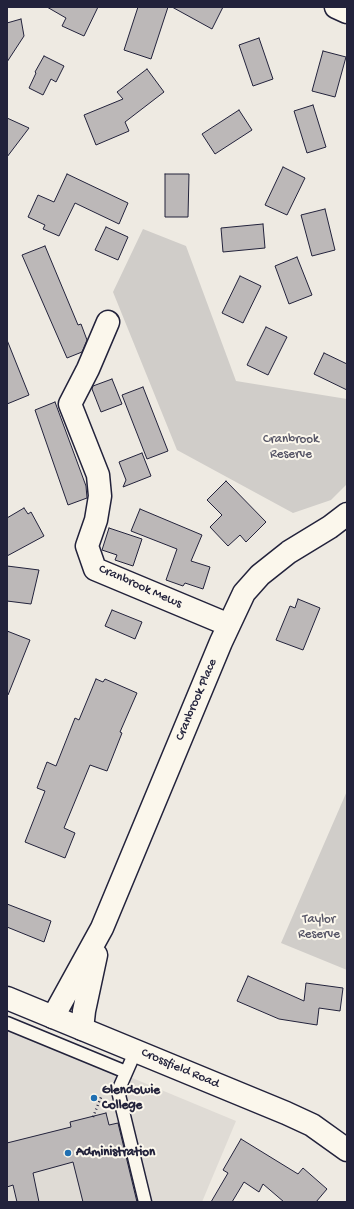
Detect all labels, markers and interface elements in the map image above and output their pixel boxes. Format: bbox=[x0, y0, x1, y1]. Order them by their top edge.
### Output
park label: Cranbrook Reserve bbox=[263, 432, 319, 463]
street label: Cranbrook Mews bbox=[96, 562, 184, 612]
street label: Cranbrook Place bbox=[173, 657, 221, 743]
park label: Taylor Reserve bbox=[298, 912, 340, 943]
street label: Crossfield Road bbox=[139, 1046, 221, 1092]
place label: Glendowie College bbox=[102, 1083, 160, 1114]
marker: Glendowie College bbox=[89, 1093, 99, 1103]
place label: Administration bbox=[76, 1145, 155, 1161]
marker: Administration bbox=[63, 1148, 73, 1158]

